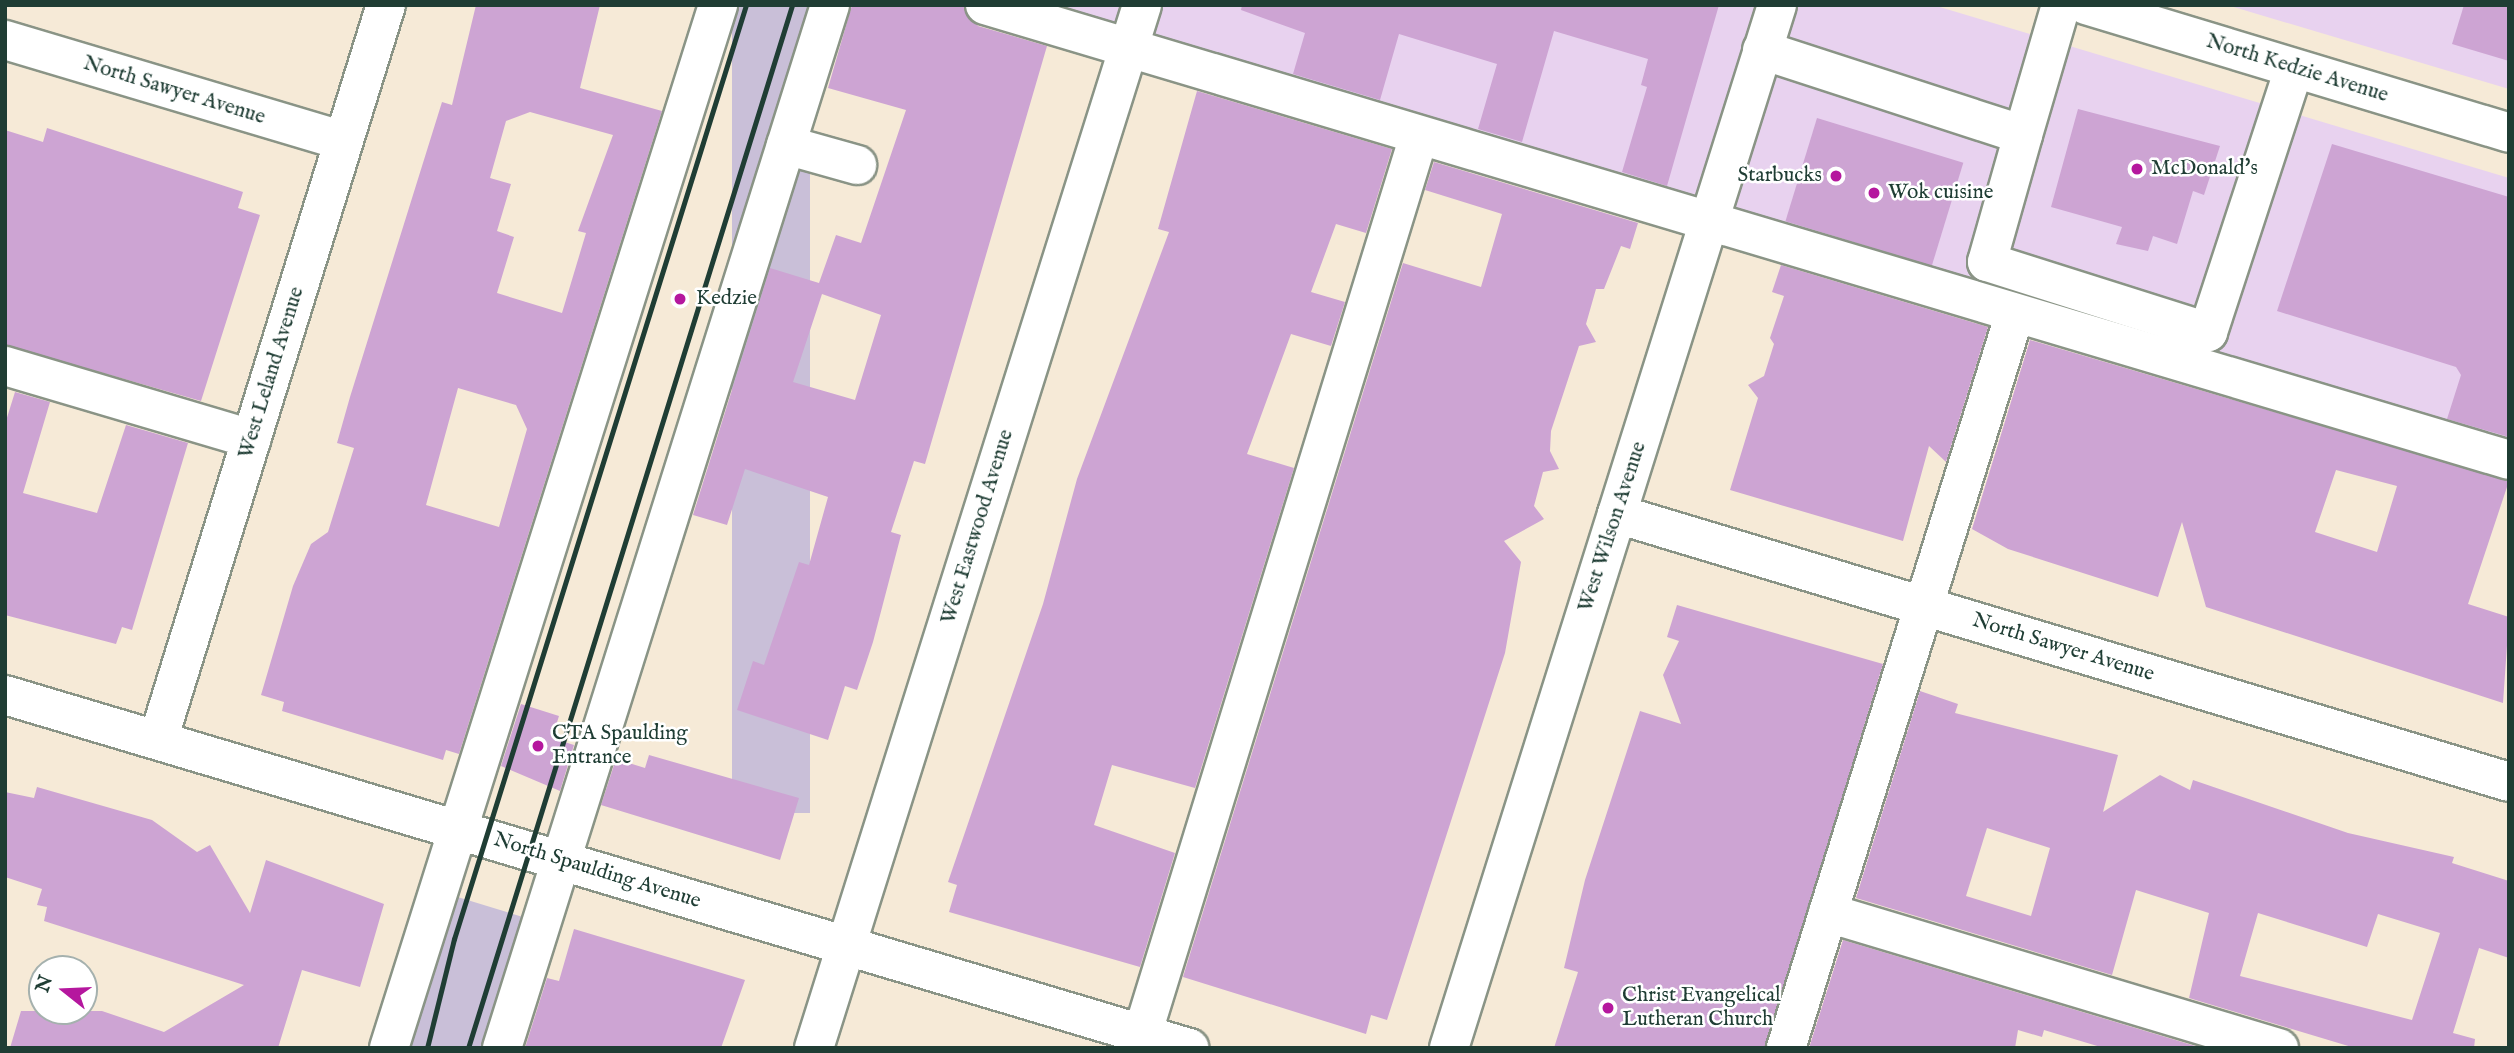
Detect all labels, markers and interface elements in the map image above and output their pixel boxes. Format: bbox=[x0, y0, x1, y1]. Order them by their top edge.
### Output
street label: North Kedzie Avenue bbox=[2203, 29, 2391, 109]
street label: North Sawyer Avenue bbox=[80, 51, 268, 131]
place label: McDonald's bbox=[2151, 156, 2258, 182]
marker: McDonald's bbox=[2129, 161, 2145, 177]
place label: Starbucks bbox=[1738, 163, 1822, 189]
marker: Starbucks bbox=[1828, 168, 1844, 184]
place label: Wok cuisine bbox=[1888, 180, 1993, 206]
marker: Wok cuisine bbox=[1866, 185, 1882, 201]
street label: West Leland Avenue bbox=[234, 284, 310, 462]
place label: Kedzie bbox=[696, 286, 757, 312]
marker: Kedzie bbox=[670, 289, 690, 309]
street label: West Eastwood Avenue bbox=[936, 427, 1020, 627]
street label: West Wilson Avenue bbox=[1574, 439, 1652, 615]
street label: North Sawyer Avenue bbox=[1969, 608, 2157, 688]
place label: CTA Spaulding Entrance bbox=[552, 721, 688, 771]
marker: CTA Spaulding Entrance bbox=[530, 738, 546, 754]
street label: North Spaulding Avenue bbox=[490, 827, 704, 915]
north arrow bbox=[28, 955, 98, 1025]
text: N bbox=[31, 973, 59, 996]
place label: Christ Evangelical Lutheran Church bbox=[1622, 983, 1781, 1033]
marker: Christ Evangelical Lutheran Church bbox=[1600, 1000, 1616, 1016]

